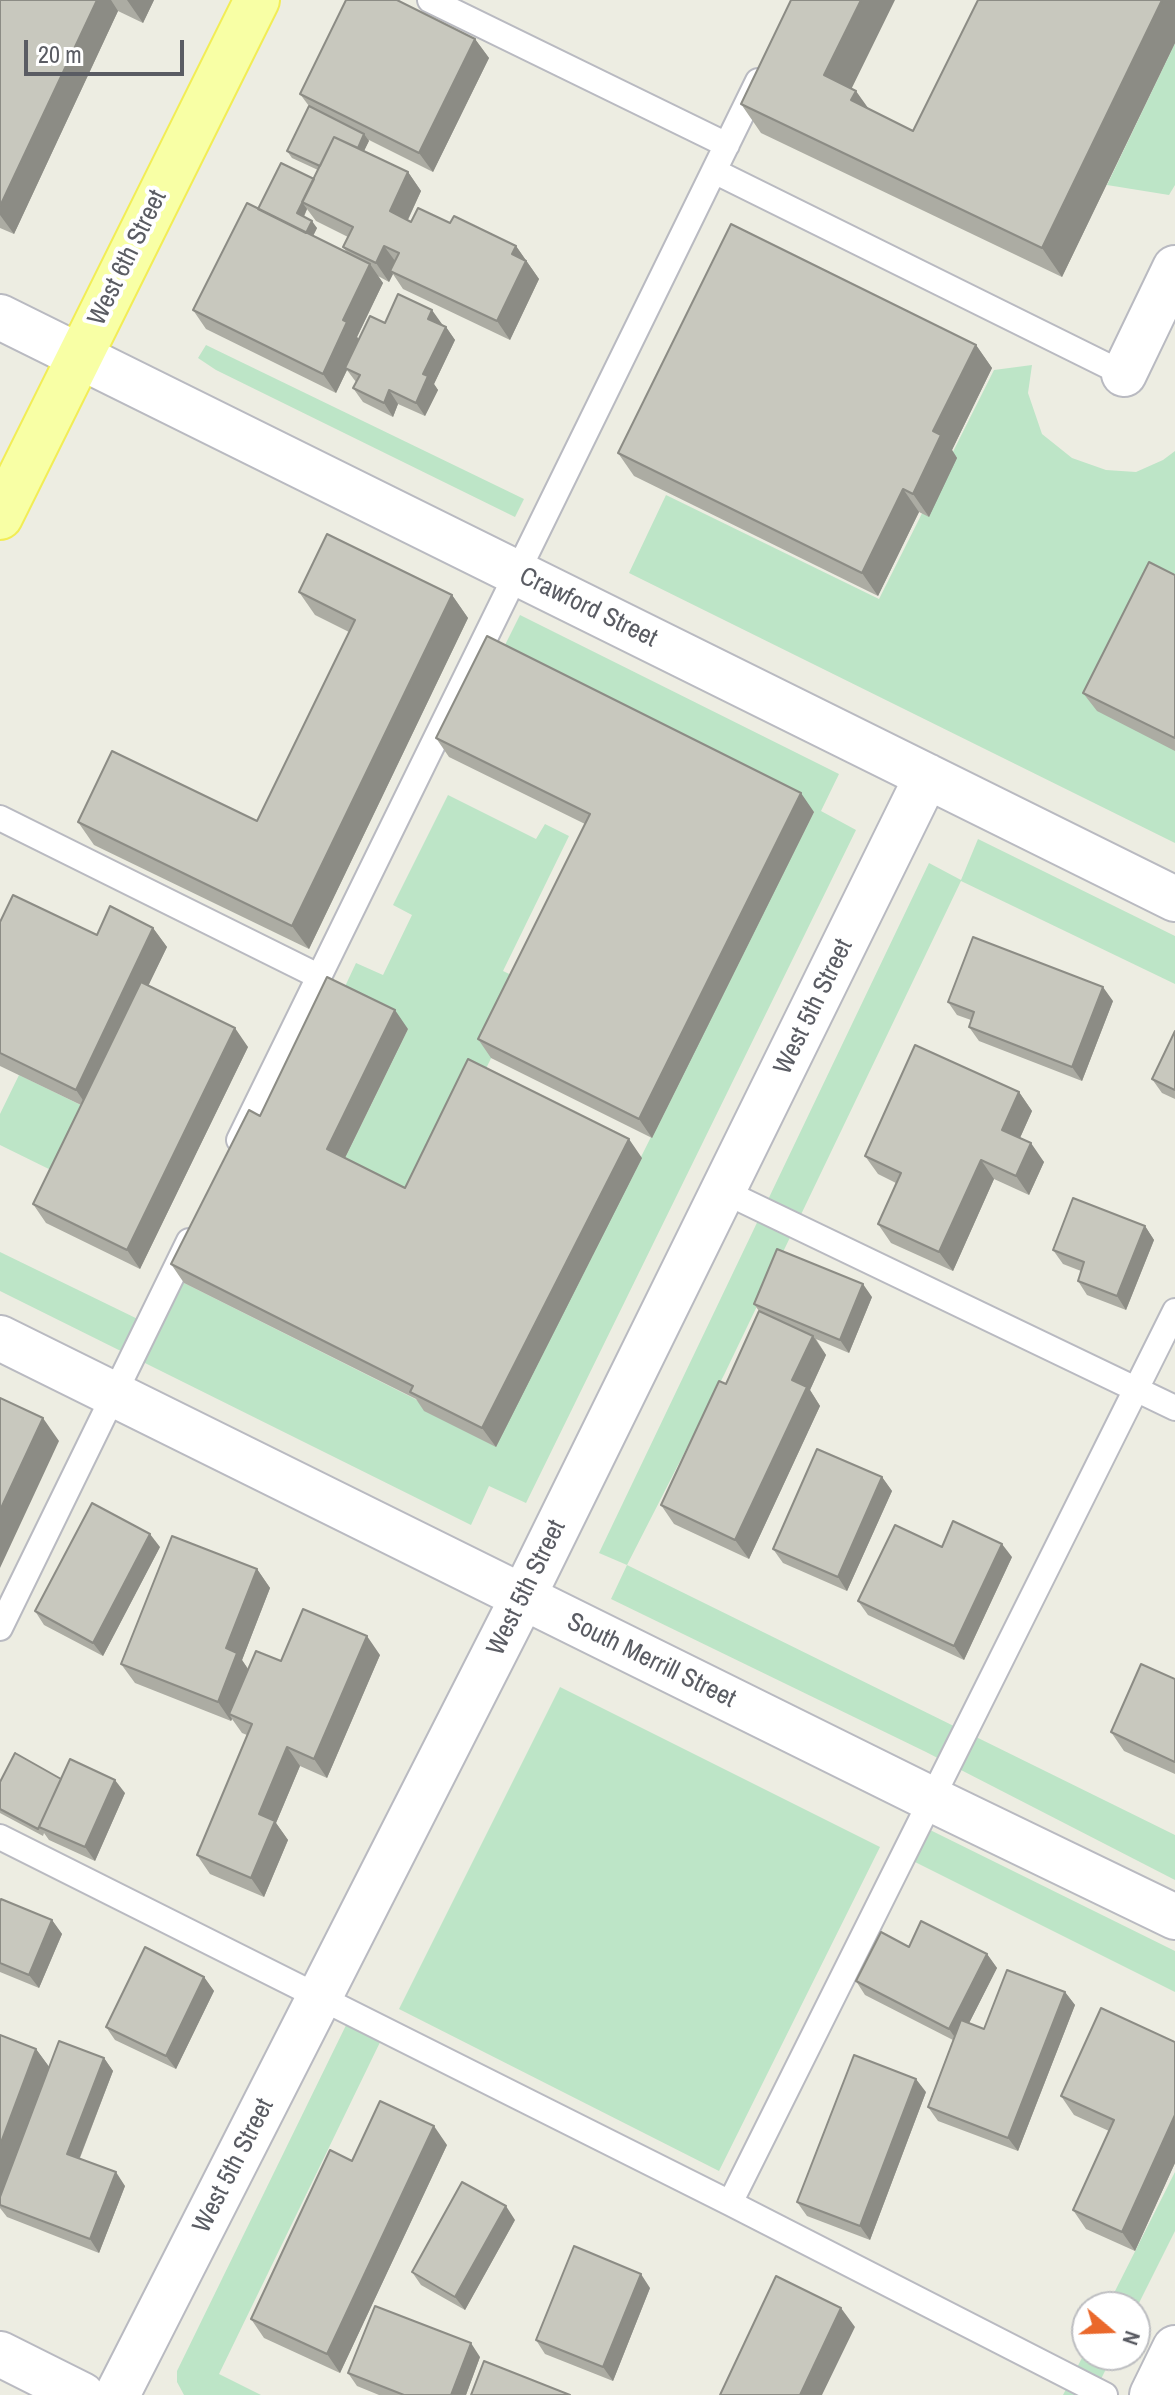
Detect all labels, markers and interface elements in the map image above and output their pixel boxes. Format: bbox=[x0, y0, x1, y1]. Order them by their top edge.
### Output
scale bar bbox=[28, 24, 188, 74]
text: 20 m bbox=[38, 38, 82, 70]
street label: West 6th Street bbox=[82, 185, 174, 331]
street label: Crawford Street bbox=[514, 561, 662, 655]
street label: West 5th Street bbox=[768, 934, 860, 1080]
street label: West 5th Street bbox=[481, 1515, 573, 1661]
street label: South Merrill Street bbox=[562, 1607, 740, 1715]
street label: West 5th Street bbox=[187, 2094, 281, 2238]
north arrow bbox=[1071, 2291, 1151, 2371]
text: N bbox=[1115, 2327, 1148, 2349]

